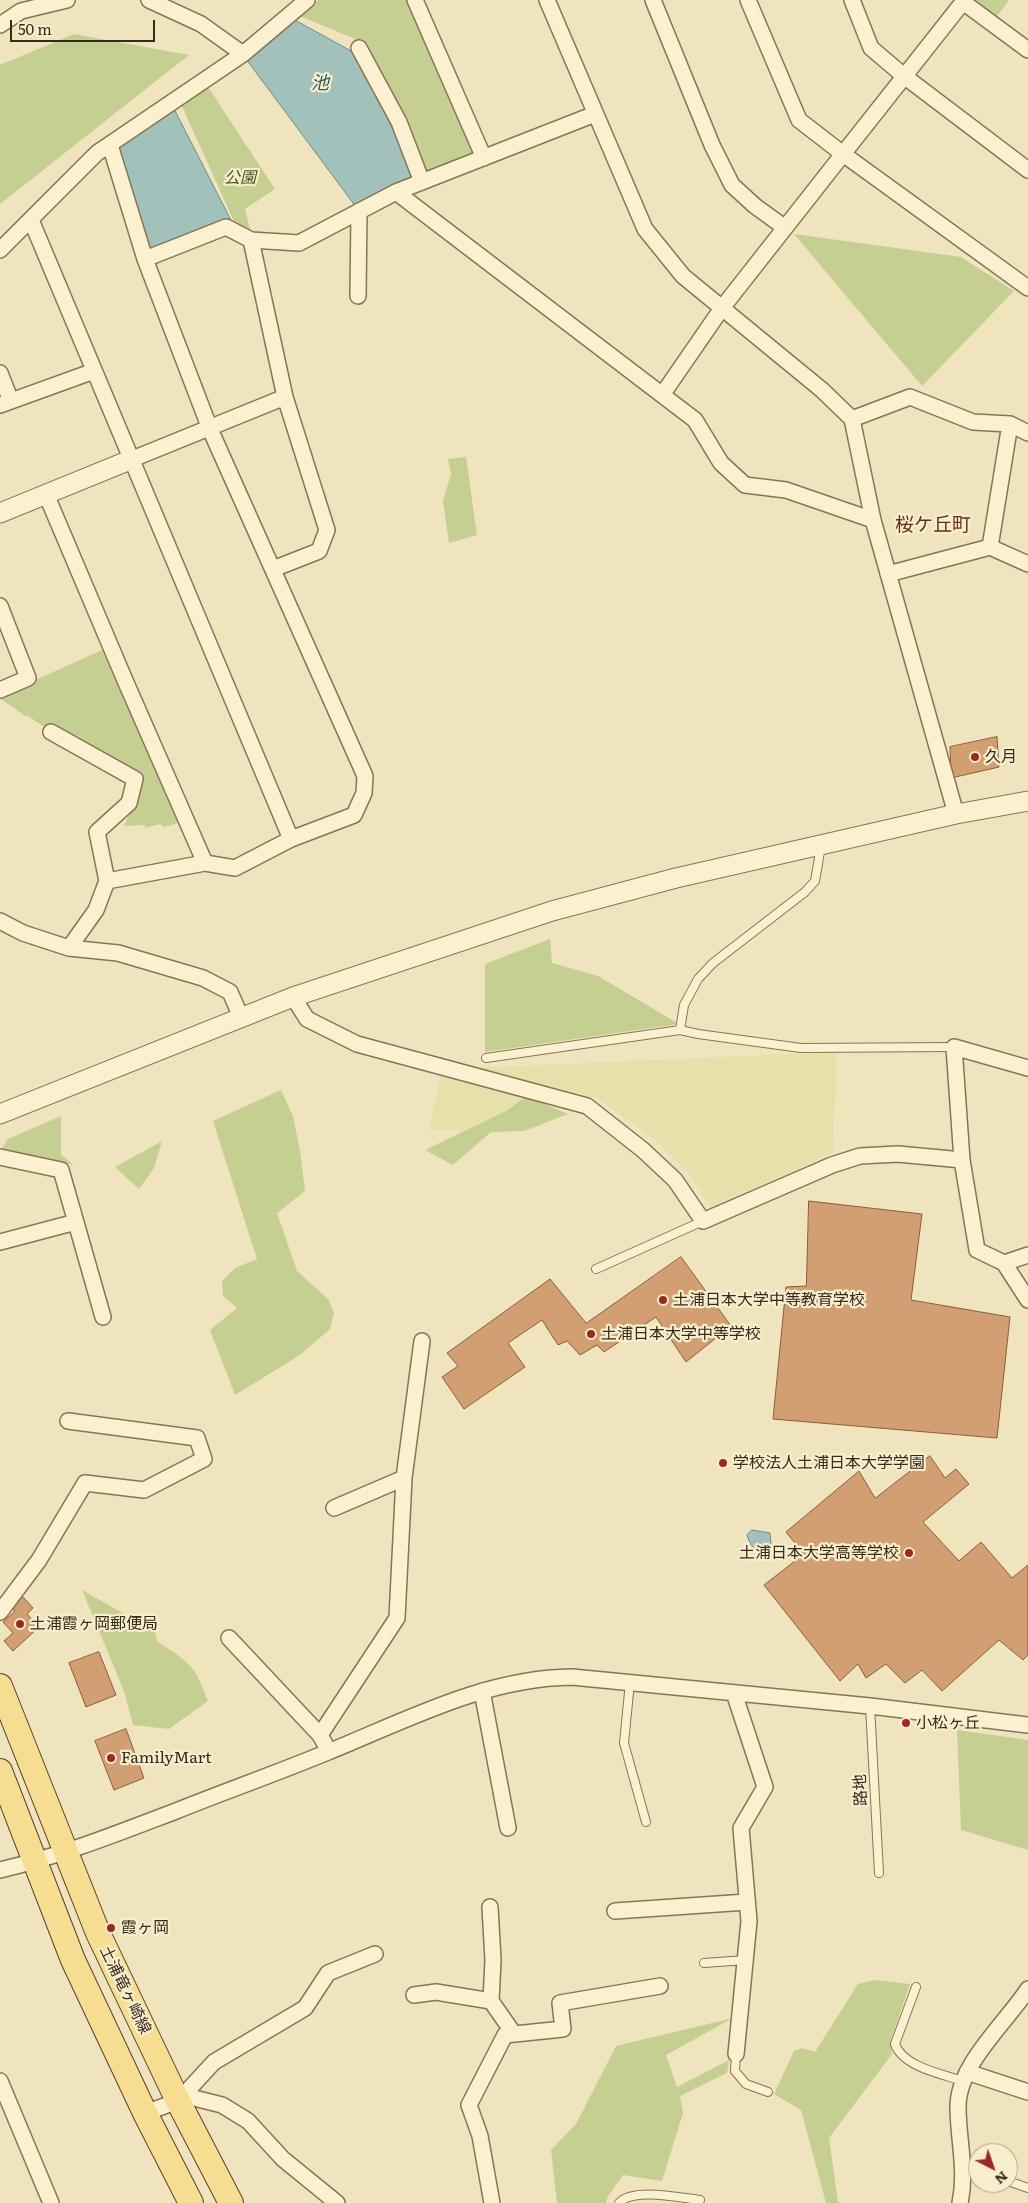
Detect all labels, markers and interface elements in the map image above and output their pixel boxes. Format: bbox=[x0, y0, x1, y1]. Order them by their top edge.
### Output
scale bar bbox=[12, 10, 158, 42]
text: 50 m bbox=[18, 17, 52, 40]
water label: 池 bbox=[311, 73, 329, 95]
park label: 公園 bbox=[224, 168, 256, 188]
district label: 桜ケ丘町 bbox=[895, 514, 971, 536]
place label: 久月 bbox=[985, 747, 1017, 767]
marker: 久月 bbox=[969, 751, 981, 763]
place label: 土浦日本大学中等教育学校 bbox=[673, 1290, 865, 1310]
marker: 土浦日本大学中等教育学校 bbox=[657, 1294, 669, 1306]
place label: 土浦日本大学中等学校 bbox=[601, 1324, 761, 1344]
marker: 土浦日本大学中等学校 bbox=[585, 1328, 597, 1340]
place label: 学校法人土浦日本大学学園 bbox=[733, 1453, 925, 1473]
marker: 学校法人土浦日本大学学園 bbox=[717, 1457, 729, 1469]
place label: 土浦日本大学高等学校 bbox=[739, 1543, 899, 1563]
marker: 土浦日本大学高等学校 bbox=[903, 1547, 915, 1559]
place label: 土浦霞ヶ岡郵便局 bbox=[30, 1614, 158, 1634]
marker: 土浦霞ヶ岡郵便局 bbox=[14, 1618, 26, 1630]
place label: 小松ヶ丘 bbox=[916, 1713, 980, 1733]
marker: 小松ヶ丘 bbox=[900, 1717, 912, 1729]
place label: FamilyMart bbox=[121, 1748, 212, 1768]
marker: FamilyMart bbox=[105, 1752, 117, 1764]
street label: 路地 bbox=[851, 1774, 871, 1806]
place label: 霞ヶ岡 bbox=[121, 1918, 169, 1938]
marker: 霞ヶ岡 bbox=[105, 1922, 117, 1934]
street label: 土浦竜ヶ崎線 bbox=[95, 1943, 155, 2037]
north arrow bbox=[968, 2143, 1018, 2193]
text: N bbox=[991, 2167, 1013, 2190]

